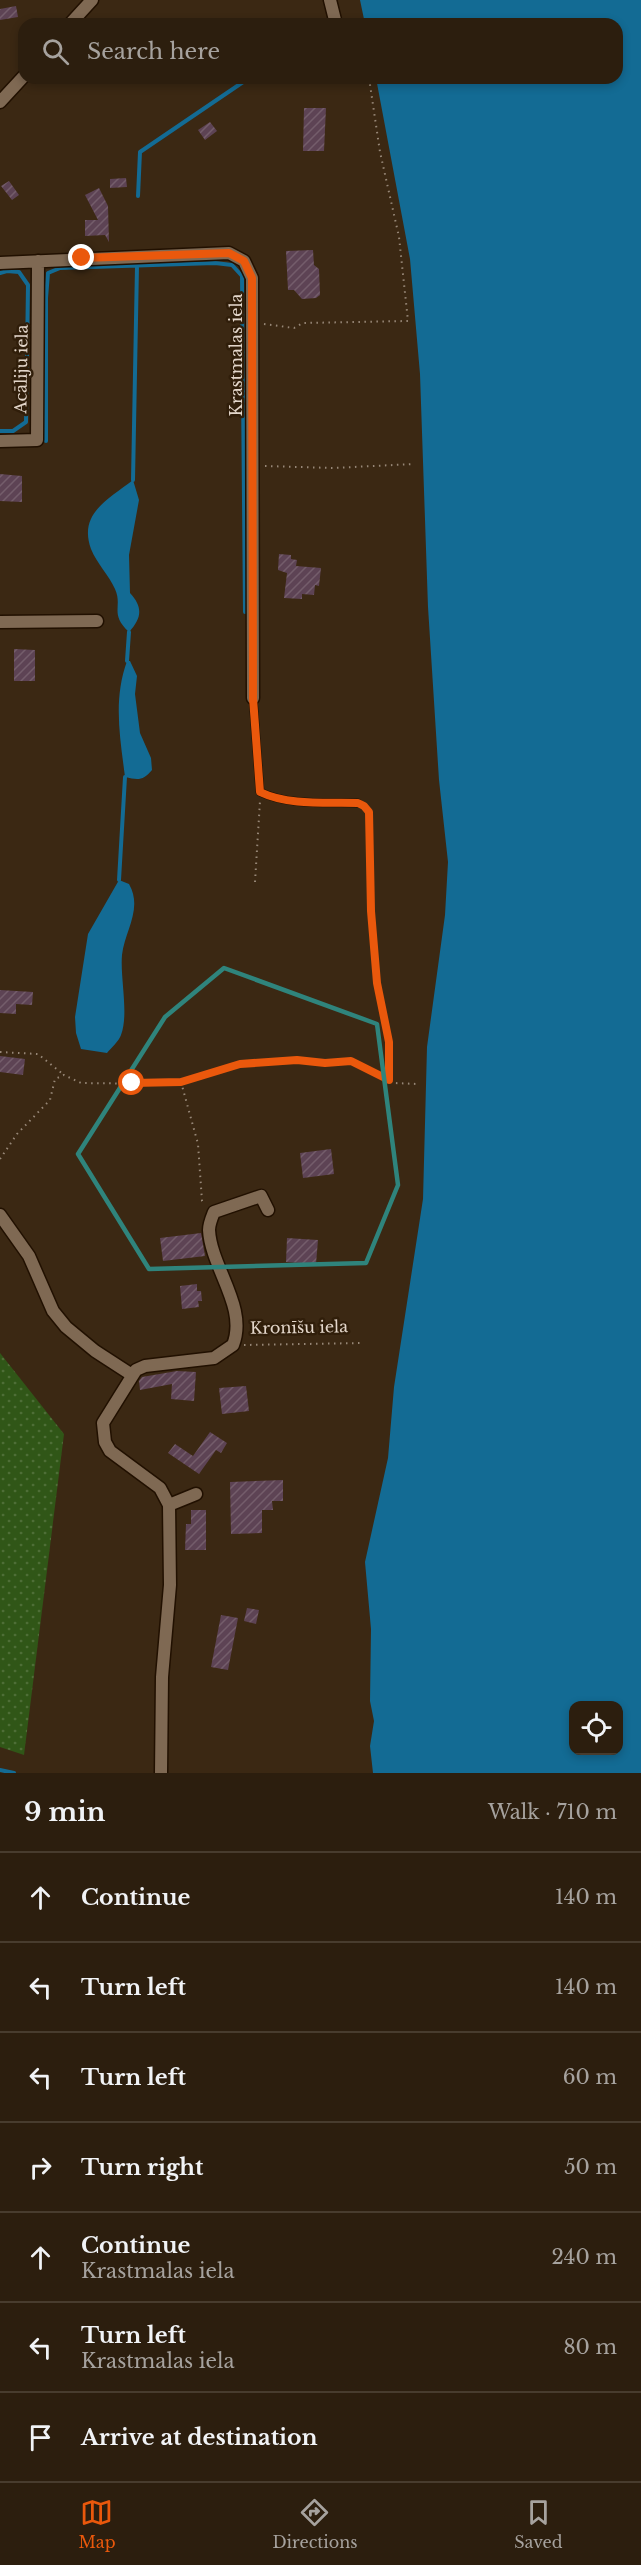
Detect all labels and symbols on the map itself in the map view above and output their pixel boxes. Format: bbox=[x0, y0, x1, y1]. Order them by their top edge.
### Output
route end bbox=[68, 244, 94, 270]
street label: Krastmalas iela bbox=[226, 293, 246, 416]
street label: Acāliju iela bbox=[10, 324, 32, 415]
route start bbox=[118, 1069, 144, 1095]
street label: Kronīšu iela bbox=[250, 1316, 348, 1338]

